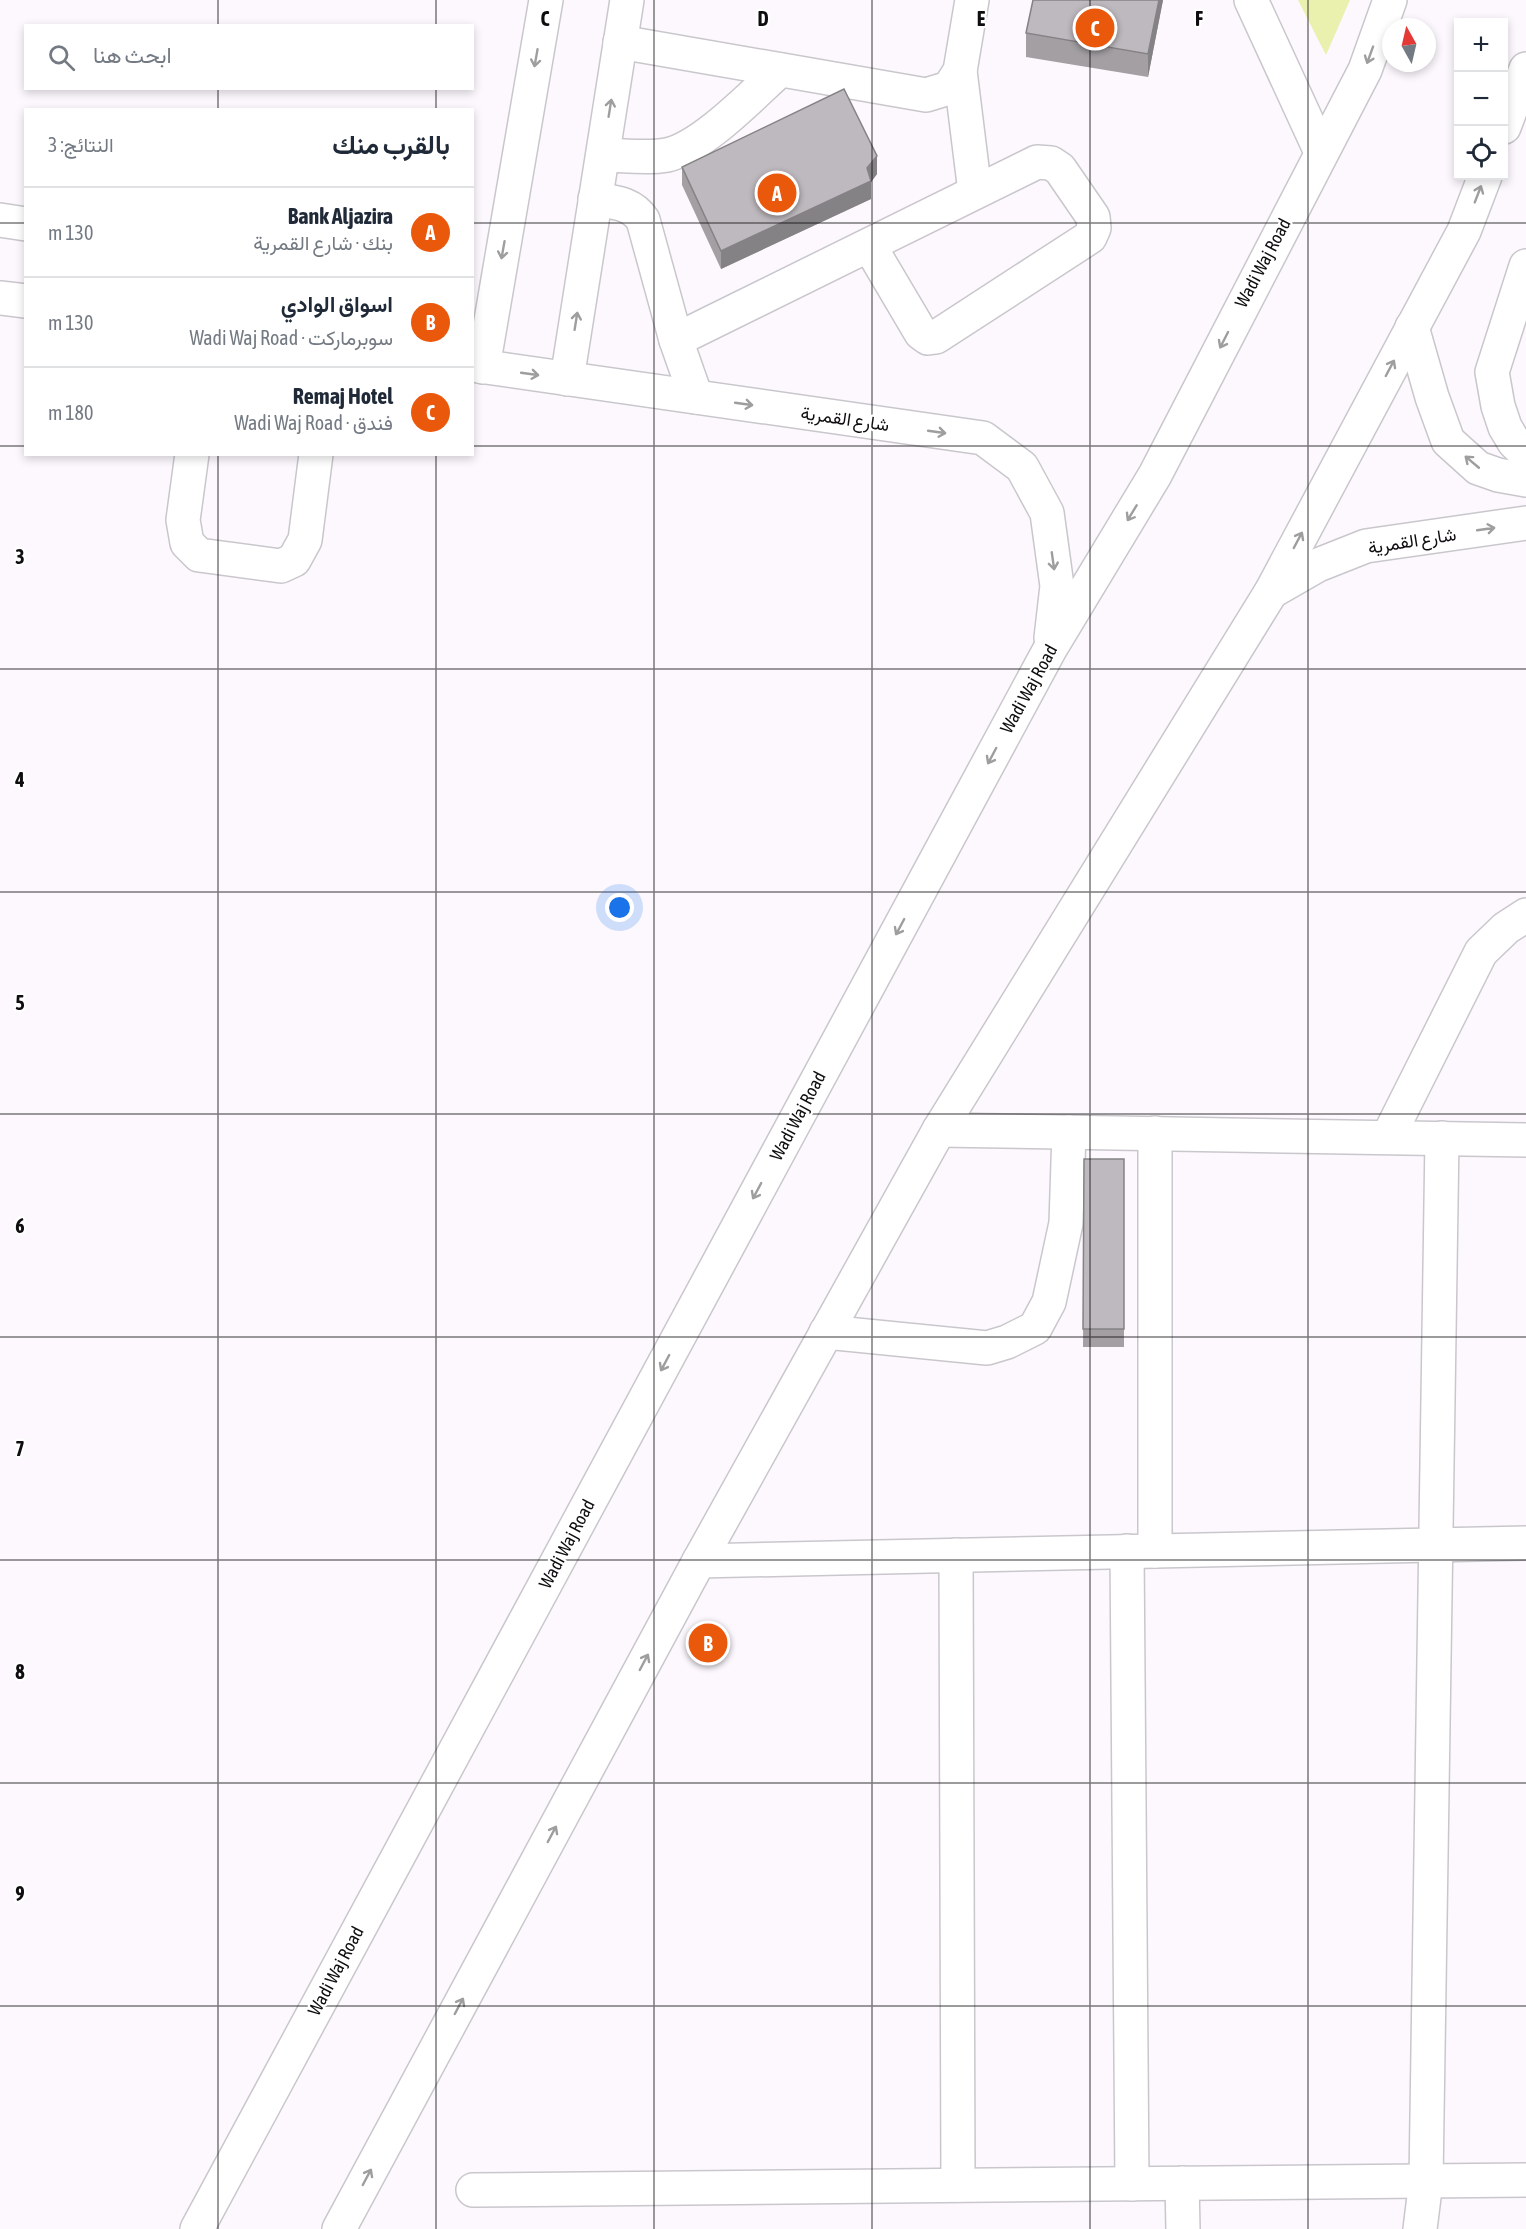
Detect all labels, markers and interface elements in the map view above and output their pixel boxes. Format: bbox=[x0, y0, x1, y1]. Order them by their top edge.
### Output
pin: C bbox=[1076, 6, 1114, 51]
text: C bbox=[541, 7, 550, 30]
text: D bbox=[757, 7, 769, 30]
text: E bbox=[977, 7, 986, 30]
text: F bbox=[1195, 7, 1203, 30]
north arrow bbox=[1382, 18, 1436, 72]
map controls bbox=[1454, 18, 1508, 180]
button: + bbox=[1454, 18, 1508, 72]
search box bbox=[24, 24, 474, 90]
icon: search bbox=[45, 41, 78, 74]
text: ابحث هنا bbox=[93, 42, 172, 68]
one-way arrow bbox=[1364, 45, 1375, 64]
one-way arrow bbox=[530, 47, 541, 67]
button: − bbox=[1454, 72, 1508, 126]
one-way arrow bbox=[604, 98, 615, 118]
button: locate bbox=[1454, 126, 1508, 180]
text: بالقرب منك bbox=[332, 130, 450, 160]
text: النتائج: 3 bbox=[48, 133, 114, 156]
pin: A bbox=[758, 170, 796, 216]
one-way arrow bbox=[1473, 185, 1484, 204]
text: Bank Aljazira bbox=[288, 203, 393, 229]
street label: Wadi Waj Road bbox=[1230, 215, 1295, 311]
text: 130 m bbox=[48, 221, 93, 244]
text: A bbox=[426, 221, 435, 244]
text: بنك · شارع القمرية bbox=[253, 231, 393, 254]
one-way arrow bbox=[497, 240, 508, 259]
text: اسواق الوادي bbox=[281, 291, 393, 317]
text: 130 m bbox=[48, 311, 93, 334]
text: B bbox=[426, 311, 435, 334]
one-way arrow bbox=[571, 312, 582, 332]
text: سوبرماركت · Wadi Waj Road bbox=[189, 326, 393, 349]
one-way arrow bbox=[1217, 331, 1229, 349]
one-way arrow bbox=[1384, 360, 1396, 377]
one-way arrow bbox=[520, 368, 540, 379]
text: Remaj Hotel bbox=[293, 383, 393, 409]
one-way arrow bbox=[734, 399, 754, 410]
text: 180 m bbox=[48, 401, 93, 424]
text: C bbox=[426, 401, 435, 424]
street label: شارع القمرية bbox=[799, 402, 891, 437]
text: فندق · Wadi Waj Road bbox=[234, 411, 393, 434]
one-way arrow bbox=[927, 426, 947, 437]
one-way arrow bbox=[1464, 455, 1480, 469]
one-way arrow bbox=[1126, 504, 1138, 521]
street label: شارع القمرية bbox=[1366, 523, 1458, 560]
one-way arrow bbox=[1475, 524, 1495, 535]
one-way arrow bbox=[1293, 531, 1305, 549]
text: 3 bbox=[15, 545, 25, 568]
one-way arrow bbox=[1048, 550, 1059, 570]
street label: Wadi Waj Road bbox=[996, 641, 1061, 737]
one-way arrow bbox=[986, 746, 997, 764]
text: 4 bbox=[14, 768, 25, 791]
your location bbox=[605, 893, 634, 922]
one-way arrow bbox=[894, 918, 906, 935]
text: 5 bbox=[15, 991, 25, 1014]
street label: Wadi Waj Road bbox=[765, 1068, 830, 1164]
one-way arrow bbox=[751, 1182, 763, 1199]
text: 6 bbox=[15, 1214, 25, 1237]
one-way arrow bbox=[659, 1354, 671, 1371]
text: 7 bbox=[15, 1437, 25, 1460]
street label: Wadi Waj Road bbox=[534, 1496, 599, 1592]
pin: B bbox=[688, 1620, 728, 1666]
one-way arrow bbox=[639, 1654, 650, 1672]
text: 8 bbox=[15, 1660, 25, 1683]
one-way arrow bbox=[546, 1826, 558, 1843]
text: 9 bbox=[15, 1882, 25, 1905]
street label: Wadi Waj Road bbox=[303, 1923, 368, 2019]
one-way arrow bbox=[454, 1997, 465, 2015]
one-way arrow bbox=[362, 2169, 373, 2187]

